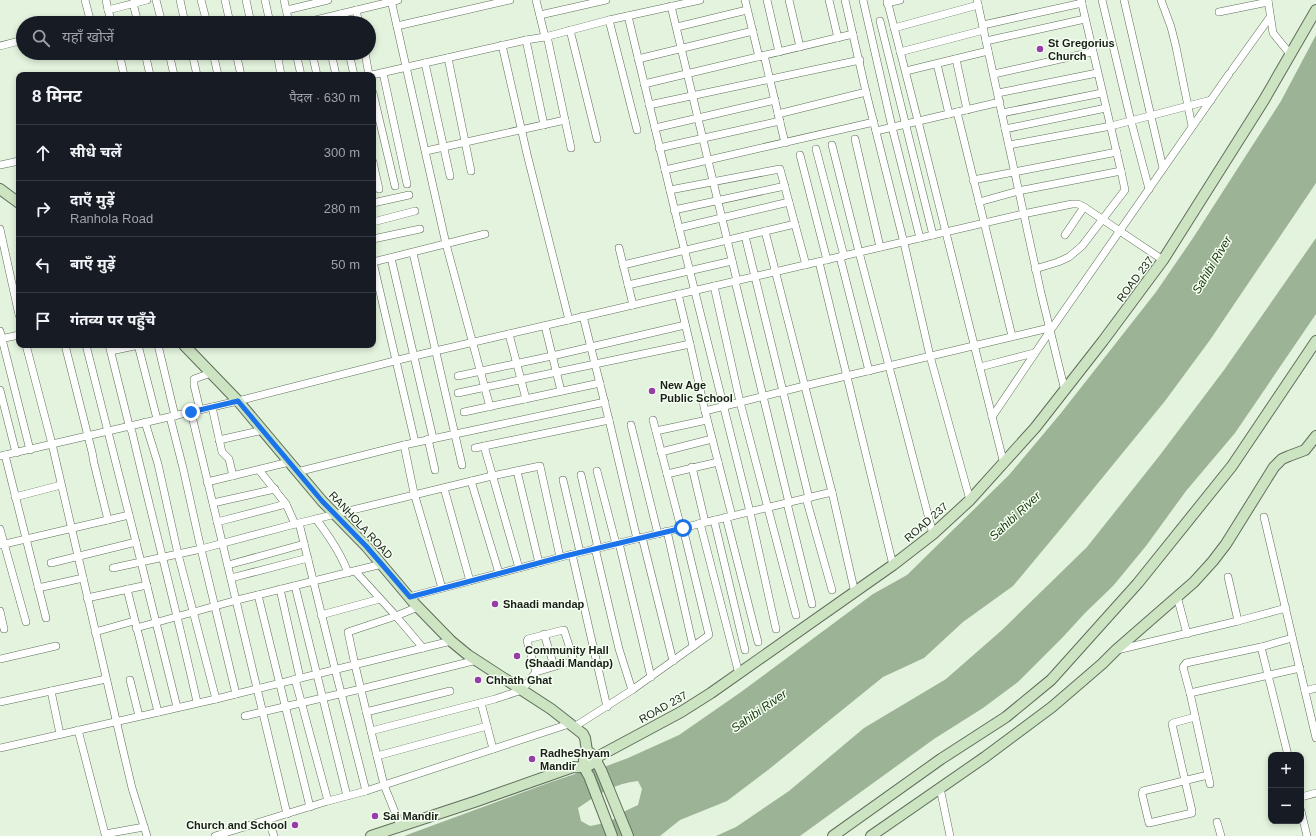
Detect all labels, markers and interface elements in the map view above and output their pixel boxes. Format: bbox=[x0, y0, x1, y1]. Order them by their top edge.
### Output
search box bbox=[16, 16, 376, 60]
icon: search bbox=[30, 27, 52, 49]
text: यहाँ खोजें bbox=[62, 28, 114, 45]
place label: St Gregorius Church bbox=[1048, 37, 1115, 62]
marker: St Gregorius Church bbox=[1035, 44, 1045, 54]
text: 8 मिनट bbox=[32, 87, 82, 106]
text: पैदल · 630 m bbox=[289, 90, 360, 105]
icon: ahead bbox=[32, 142, 54, 164]
text: सीधे चलें bbox=[70, 143, 121, 160]
text: 300 m bbox=[324, 145, 360, 160]
text: दाएँ मुड़ें bbox=[70, 191, 114, 208]
icon: right bbox=[32, 198, 54, 220]
text: 280 m bbox=[324, 201, 360, 216]
text: Ranhola Road bbox=[70, 211, 153, 226]
water label: Sahibi River bbox=[1189, 233, 1235, 296]
icon: left bbox=[32, 254, 54, 276]
street label: ROAD 237 bbox=[1114, 254, 1156, 304]
text: बाएँ मुड़ें bbox=[70, 255, 115, 272]
text: 50 m bbox=[331, 257, 360, 272]
icon: arrive bbox=[32, 310, 54, 332]
text: गंतव्य पर पहुँचे bbox=[70, 311, 155, 328]
place label: New Age Public School bbox=[660, 379, 733, 404]
marker: New Age Public School bbox=[647, 386, 657, 396]
route end bbox=[182, 403, 200, 421]
water label: Sahibi River bbox=[987, 488, 1044, 543]
street label: RANHOLA ROAD bbox=[327, 489, 395, 561]
street label: ROAD 237 bbox=[902, 500, 950, 544]
route start bbox=[674, 519, 692, 537]
place label: Shaadi mandap bbox=[503, 598, 585, 610]
marker: Shaadi mandap bbox=[490, 599, 500, 609]
place label: Community Hall (Shaadi Mandap) bbox=[525, 644, 613, 669]
marker: Community Hall (Shaadi Mandap) bbox=[512, 651, 522, 661]
place label: Chhath Ghat bbox=[486, 674, 552, 686]
marker: Chhath Ghat bbox=[473, 675, 483, 685]
water label: Sahibi River bbox=[728, 686, 790, 735]
street label: ROAD 237 bbox=[637, 689, 689, 725]
place label: RadheShyam Mandir bbox=[540, 747, 610, 772]
map controls bbox=[1268, 752, 1304, 824]
button: + bbox=[1268, 752, 1304, 788]
marker: RadheShyam Mandir bbox=[527, 754, 537, 764]
button: − bbox=[1268, 788, 1304, 824]
place label: Sai Mandir bbox=[383, 810, 439, 822]
marker: Sai Mandir bbox=[370, 811, 380, 821]
place label: Church and School bbox=[186, 819, 287, 831]
marker: Church and School bbox=[290, 820, 300, 830]

